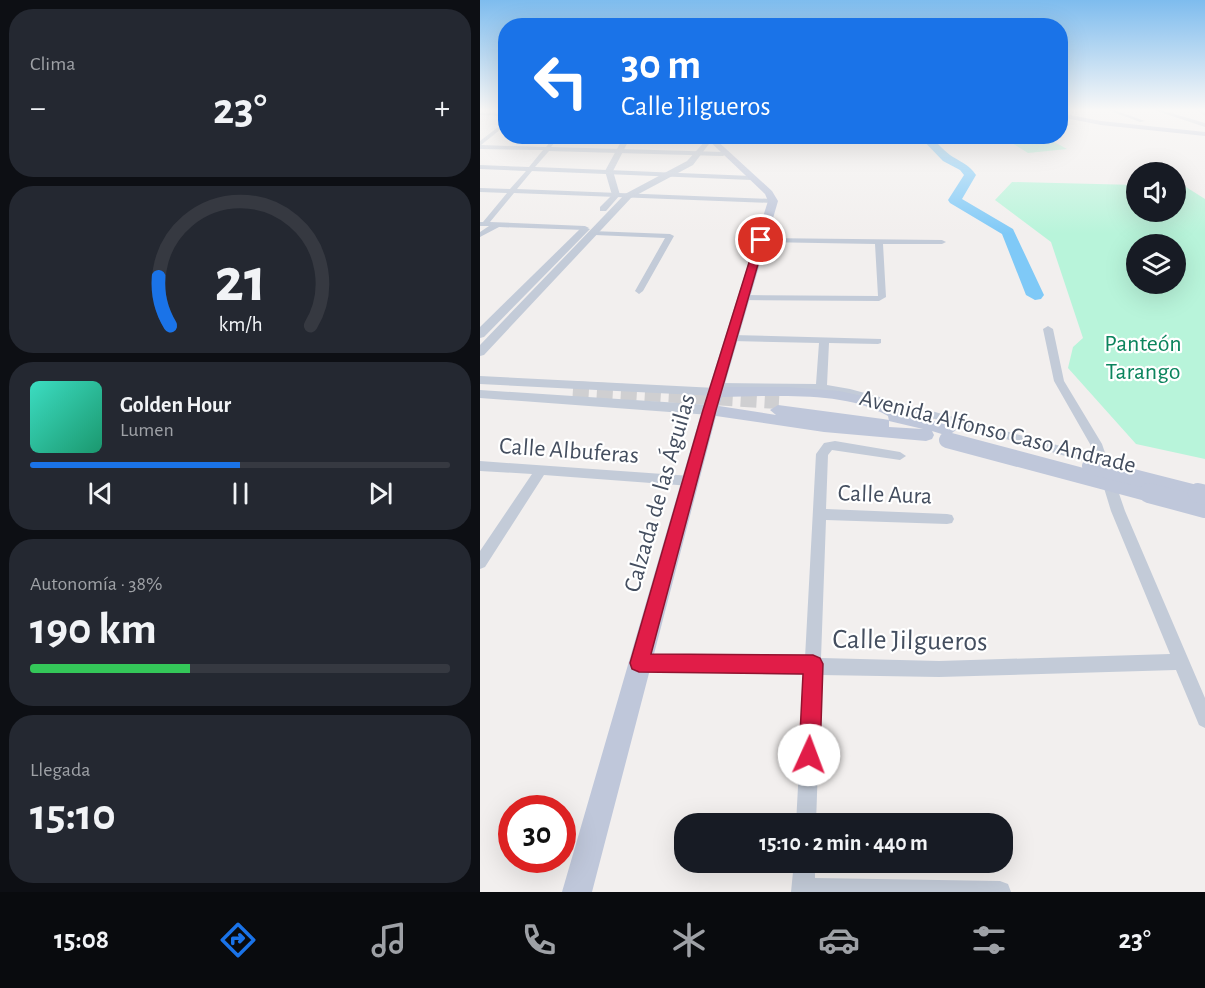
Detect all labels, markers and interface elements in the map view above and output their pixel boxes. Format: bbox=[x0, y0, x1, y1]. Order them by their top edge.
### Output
icon: left bbox=[522, 42, 600, 120]
text: 30 m bbox=[621, 44, 701, 86]
text: Clima bbox=[30, 54, 75, 74]
text: 23° bbox=[213, 87, 267, 132]
text: − bbox=[30, 92, 46, 125]
text: + bbox=[434, 92, 450, 125]
text: Calle Jilgueros bbox=[621, 93, 771, 120]
map controls bbox=[1126, 162, 1186, 294]
button: sound bbox=[1126, 162, 1186, 222]
pin bbox=[735, 214, 786, 265]
icon: arrive bbox=[744, 223, 777, 256]
button: layers bbox=[1126, 234, 1186, 294]
text: 21 bbox=[214, 251, 266, 313]
text: km/h bbox=[218, 315, 262, 336]
park label: Panteón Tarango bbox=[1104, 332, 1182, 384]
street label: Avenida Alfonso Caso Andrade bbox=[857, 386, 1138, 478]
street label: Calzada de las Águilas bbox=[618, 391, 700, 595]
text: Golden Hour bbox=[120, 394, 231, 416]
text: Lumen bbox=[120, 420, 174, 440]
street label: Calle Albuferas bbox=[498, 434, 640, 468]
icon: previous bbox=[84, 477, 117, 510]
icon: pause bbox=[224, 477, 257, 510]
icon: next bbox=[364, 477, 397, 510]
street label: Calle Aura bbox=[837, 481, 933, 509]
text: Autonomía · 38% bbox=[30, 574, 162, 594]
text: 190 km bbox=[30, 607, 157, 652]
street label: Calle Jilgueros bbox=[832, 626, 988, 656]
position arrow bbox=[777, 723, 841, 787]
text: Llegada bbox=[30, 760, 91, 780]
text: 15:10 bbox=[30, 793, 116, 838]
speed limit sign: 30 bbox=[498, 795, 576, 873]
text: 15:10 · 2 min · 440 m bbox=[759, 832, 928, 854]
icon: directions bbox=[217, 919, 259, 961]
icon: music bbox=[368, 919, 410, 961]
icon: phone bbox=[518, 919, 560, 961]
icon: climate bbox=[668, 919, 710, 961]
icon: car bbox=[818, 919, 860, 961]
icon: filters bbox=[968, 919, 1010, 961]
text: 15:08 bbox=[54, 926, 109, 953]
text: 23° bbox=[1119, 926, 1151, 953]

